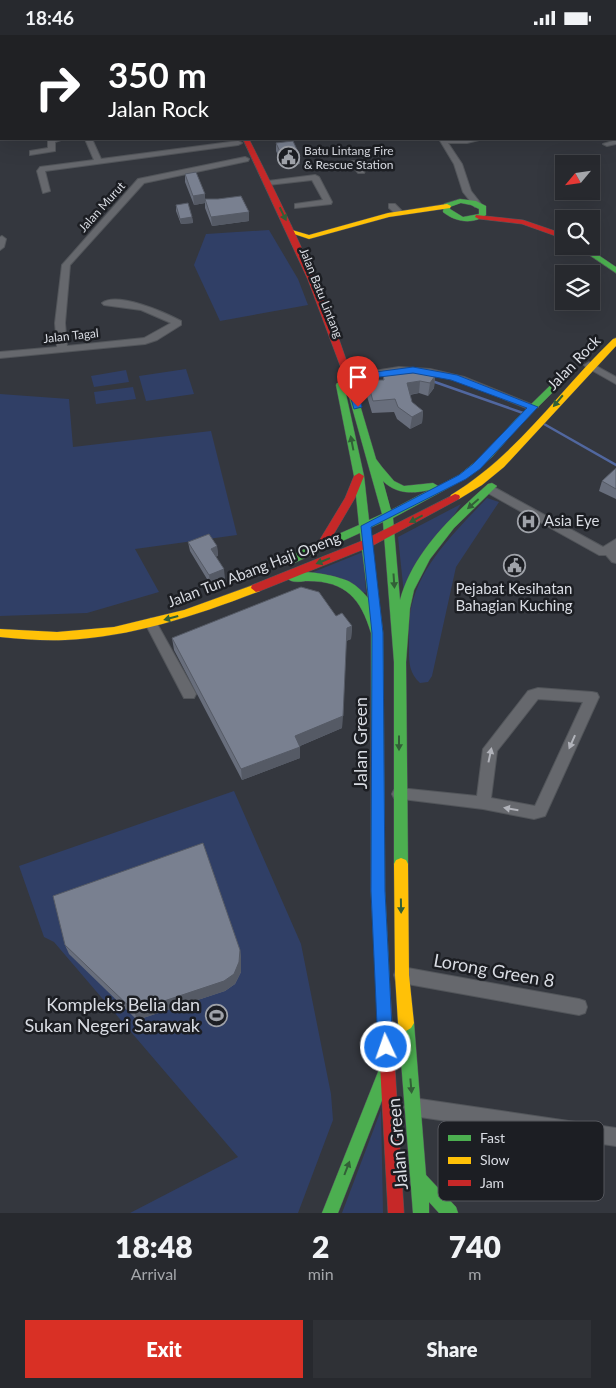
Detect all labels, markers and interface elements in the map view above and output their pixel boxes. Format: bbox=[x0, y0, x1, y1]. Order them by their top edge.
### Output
text: 18:46 bbox=[25, 6, 74, 29]
text: 350 m bbox=[108, 53, 207, 95]
icon: right bbox=[25, 55, 90, 120]
text: Jalan Rock bbox=[108, 95, 209, 122]
place label: Batu Lintang Fire & Rescue Station bbox=[304, 143, 394, 172]
public building icon: Batu Lintang Fire & Rescue Station bbox=[276, 146, 300, 170]
north arrow bbox=[555, 155, 600, 200]
map controls bbox=[555, 155, 600, 310]
street label: Jalan Murut bbox=[75, 178, 129, 235]
one-way arrow bbox=[279, 207, 287, 221]
button: search bbox=[555, 210, 600, 255]
street label: Jalan Batu Lintang bbox=[297, 246, 346, 340]
button: layers bbox=[555, 265, 600, 310]
street label: Jalan Tagal bbox=[42, 325, 99, 346]
street label: Jalan Rock bbox=[543, 331, 604, 393]
pin bbox=[337, 356, 379, 407]
icon: arrive bbox=[344, 363, 372, 391]
one-way arrow bbox=[553, 395, 564, 408]
one-way arrow bbox=[348, 436, 356, 451]
one-way arrow bbox=[466, 498, 479, 509]
hospital icon: Asia Eye bbox=[516, 509, 540, 533]
place label: Asia Eye bbox=[544, 511, 599, 529]
one-way arrow bbox=[409, 514, 422, 523]
street label: Jalan Tun Abang Haji Openg bbox=[165, 528, 343, 610]
public building icon: Pejabat Kesihatan Bahagian Kuching bbox=[502, 554, 526, 578]
one-way arrow bbox=[315, 557, 330, 565]
one-way arrow bbox=[390, 573, 398, 589]
place label: Pejabat Kesihatan Bahagian Kuching bbox=[455, 579, 573, 614]
one-way arrow bbox=[163, 614, 179, 622]
street label: Jalan Green bbox=[349, 697, 371, 789]
one-way arrow bbox=[568, 735, 576, 749]
one-way arrow bbox=[395, 736, 403, 752]
one-way arrow bbox=[486, 747, 494, 763]
one-way arrow bbox=[503, 804, 519, 812]
one-way arrow bbox=[397, 898, 405, 914]
street label: Lorong Green 8 bbox=[432, 949, 556, 991]
place label: Kompleks Belia dan Sukan Negeri Sarawak bbox=[24, 993, 201, 1036]
sports icon: Kompleks Belia dan Sukan Negeri Sarawak bbox=[204, 1003, 228, 1027]
position arrow bbox=[359, 1020, 411, 1072]
one-way arrow bbox=[407, 1078, 415, 1094]
street label: Jalan Green bbox=[382, 1097, 412, 1191]
legend bbox=[438, 1121, 604, 1201]
text: Fast bbox=[480, 1129, 505, 1146]
text: Slow bbox=[480, 1151, 510, 1168]
one-way arrow bbox=[344, 1160, 352, 1175]
text: Jam bbox=[480, 1174, 504, 1191]
text: 18:48 bbox=[115, 1228, 193, 1264]
text: 2 bbox=[312, 1228, 329, 1264]
text: 740 bbox=[449, 1228, 501, 1264]
text: Arrival bbox=[131, 1264, 177, 1283]
text: min bbox=[308, 1264, 334, 1283]
text: m bbox=[468, 1264, 481, 1283]
button: Exit bbox=[25, 1320, 303, 1378]
button: Share bbox=[313, 1320, 591, 1378]

